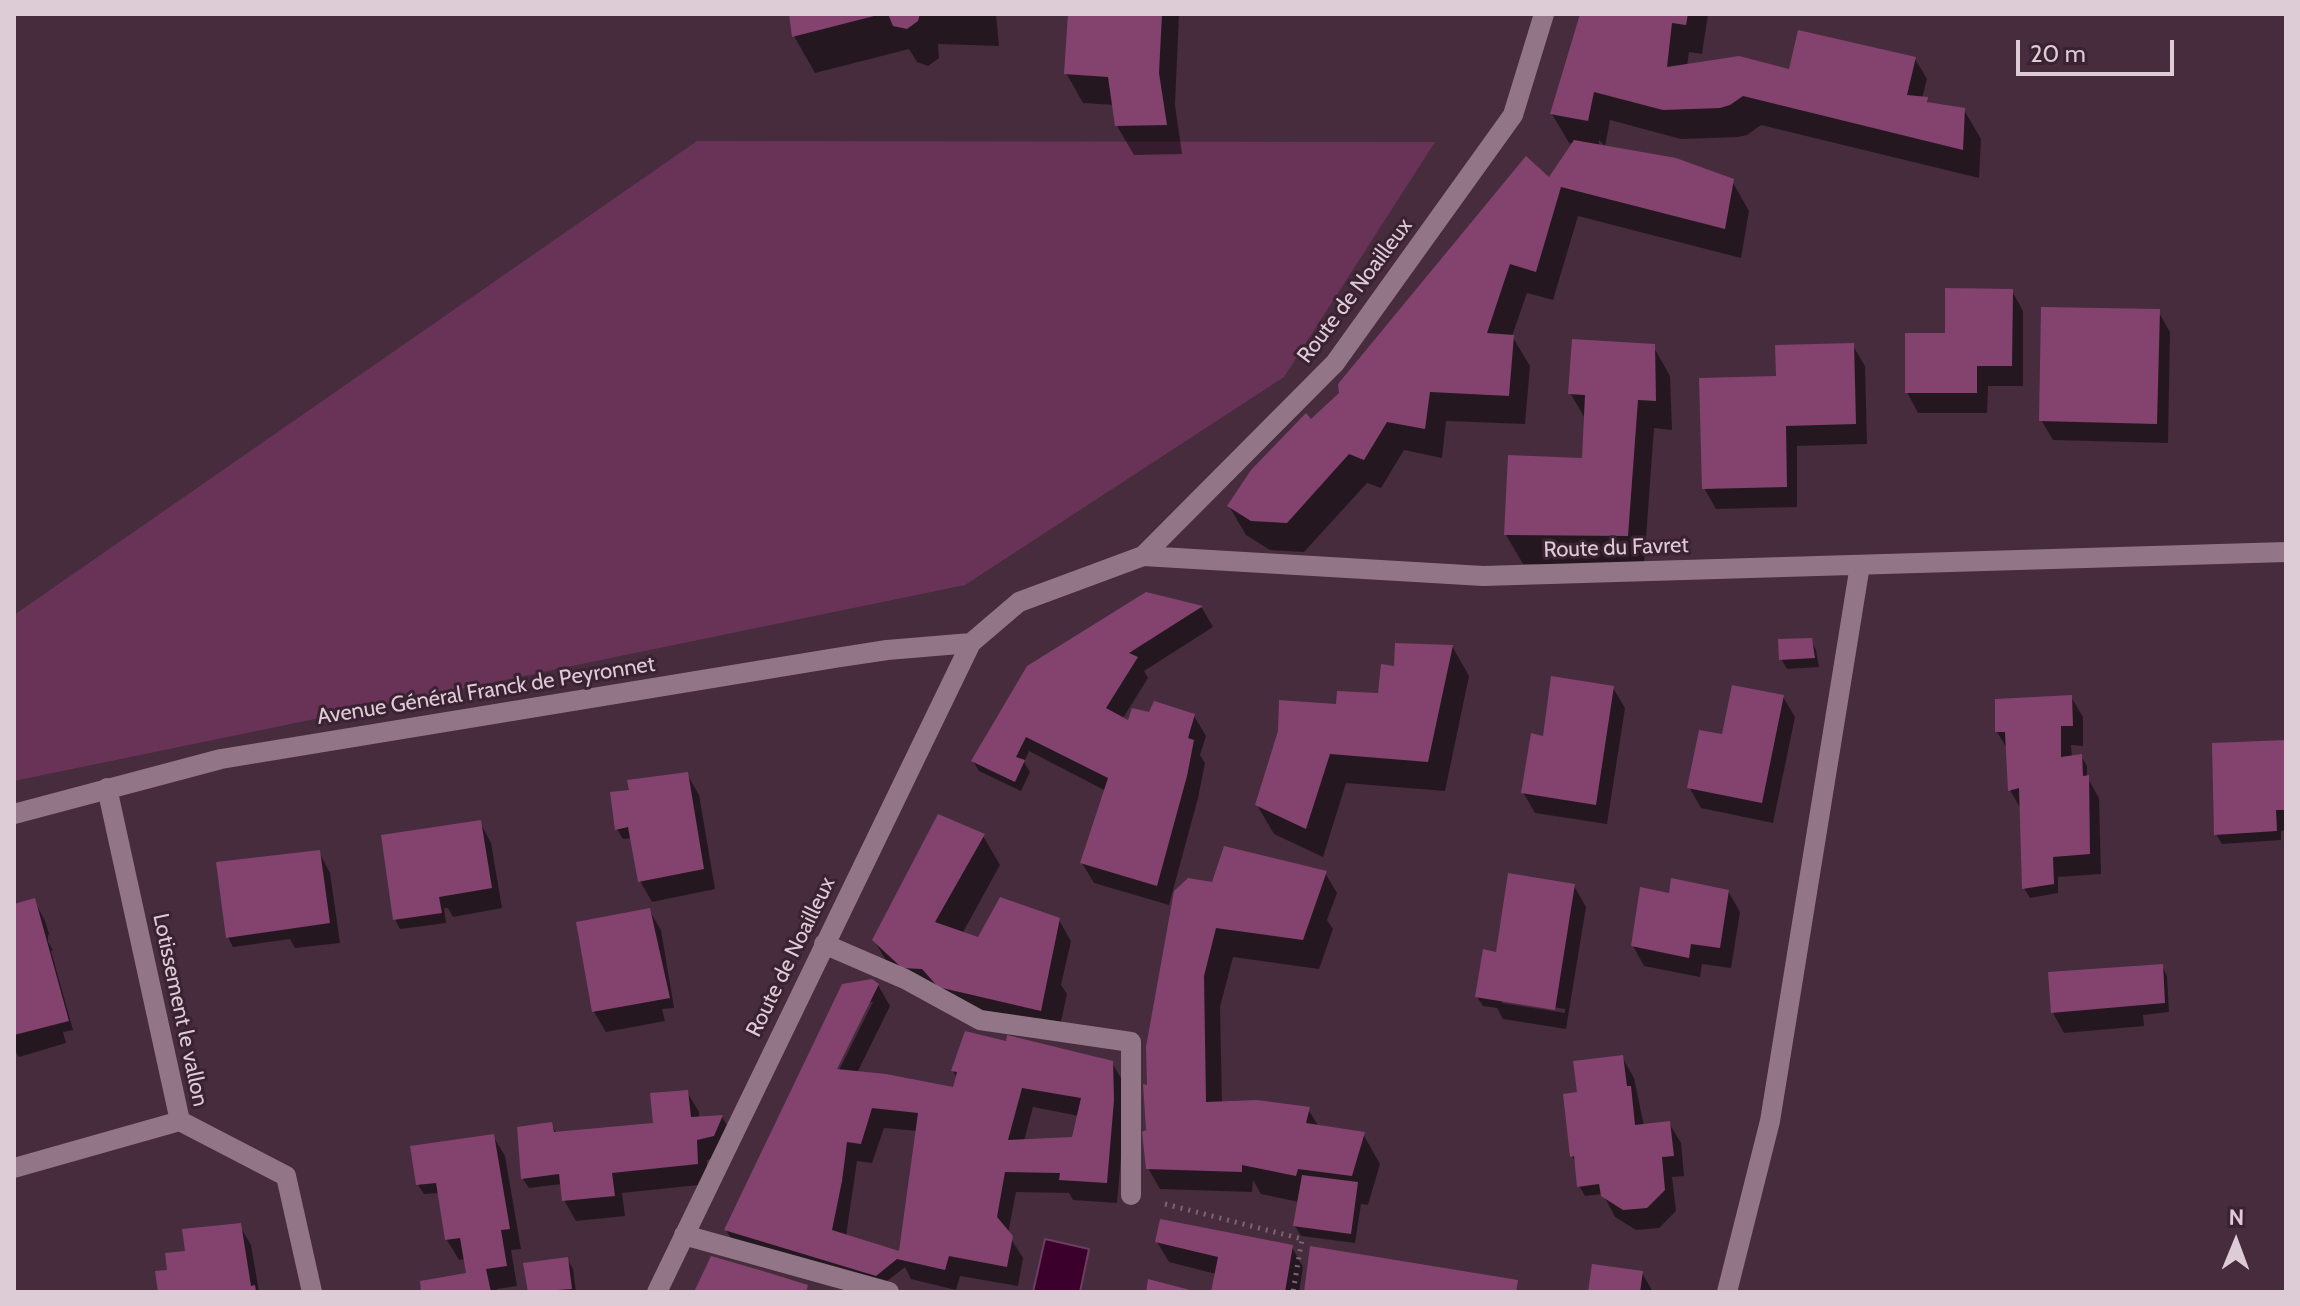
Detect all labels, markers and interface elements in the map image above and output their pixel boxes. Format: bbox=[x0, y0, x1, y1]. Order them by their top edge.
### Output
scale bar bbox=[2020, 24, 2178, 74]
text: 20 m bbox=[2030, 39, 2086, 68]
street label: Route de Noailleux bbox=[1292, 213, 1418, 369]
street label: Route du Favret bbox=[1543, 532, 1689, 564]
street label: Avenue Général Franck de Peyronnet bbox=[315, 651, 657, 731]
street label: Route de Noailleux bbox=[741, 873, 841, 1041]
street label: Lotissement le vallon bbox=[147, 911, 213, 1109]
north arrow bbox=[2196, 1202, 2276, 1282]
text: N bbox=[2228, 1204, 2244, 1231]

